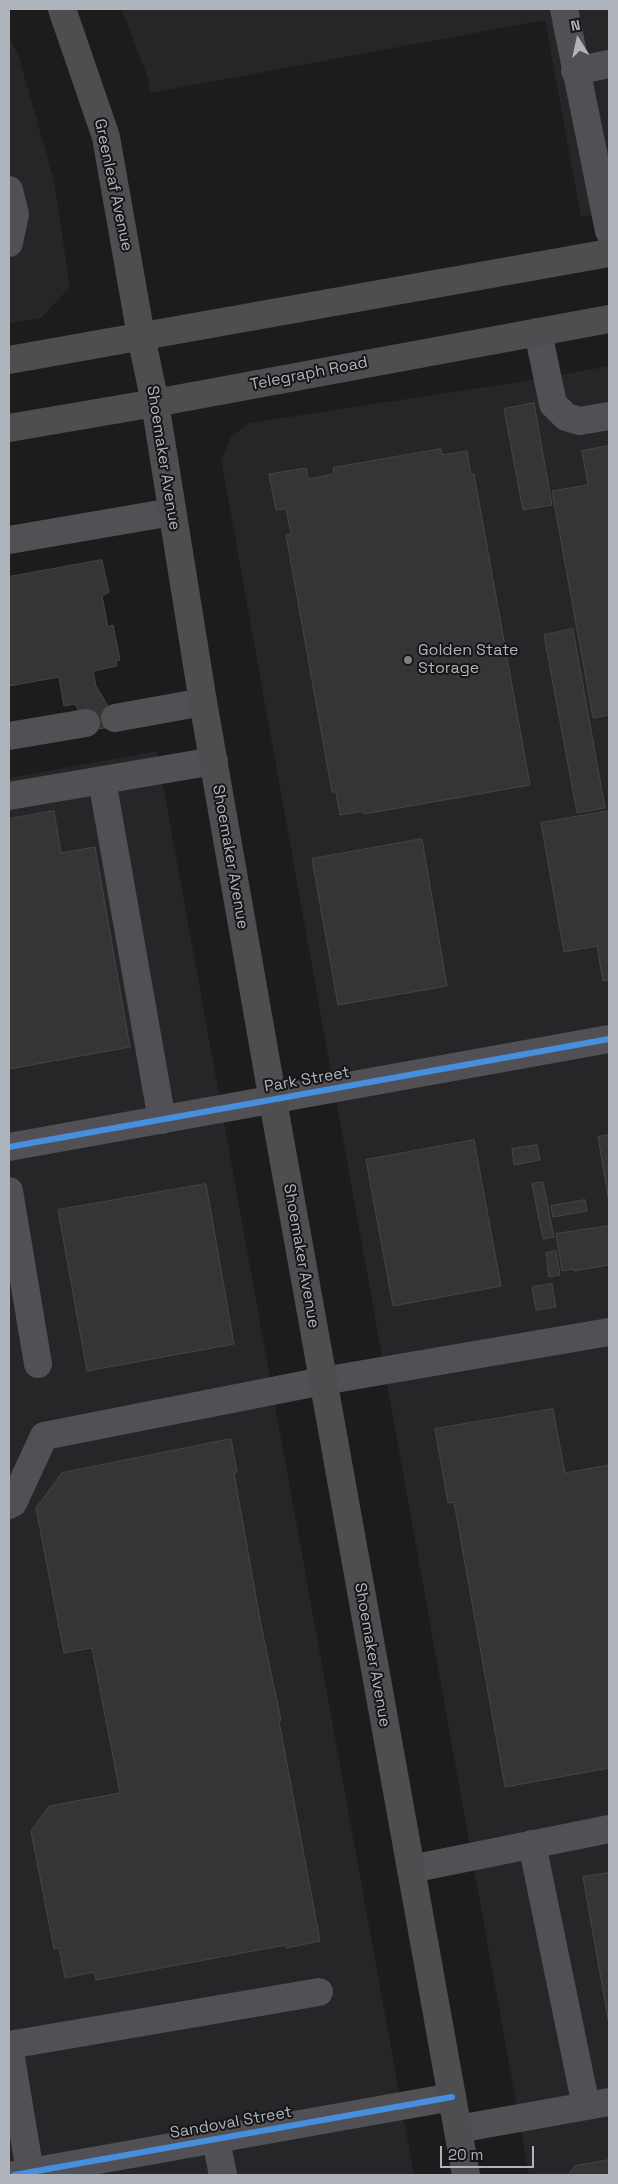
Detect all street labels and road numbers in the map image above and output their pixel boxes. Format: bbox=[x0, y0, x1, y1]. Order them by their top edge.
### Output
street label: Greenleaf Avenue bbox=[90, 117, 136, 253]
street label: Telegraph Road bbox=[249, 353, 369, 395]
street label: Shoemaker Avenue bbox=[142, 384, 184, 532]
street label: Shoemaker Avenue bbox=[208, 783, 252, 931]
street label: Park Street bbox=[263, 1063, 351, 1097]
street label: Shoemaker Avenue bbox=[279, 1182, 323, 1330]
street label: Shoemaker Avenue bbox=[350, 1581, 394, 1729]
street label: Sandoval Street bbox=[169, 2103, 293, 2143]

